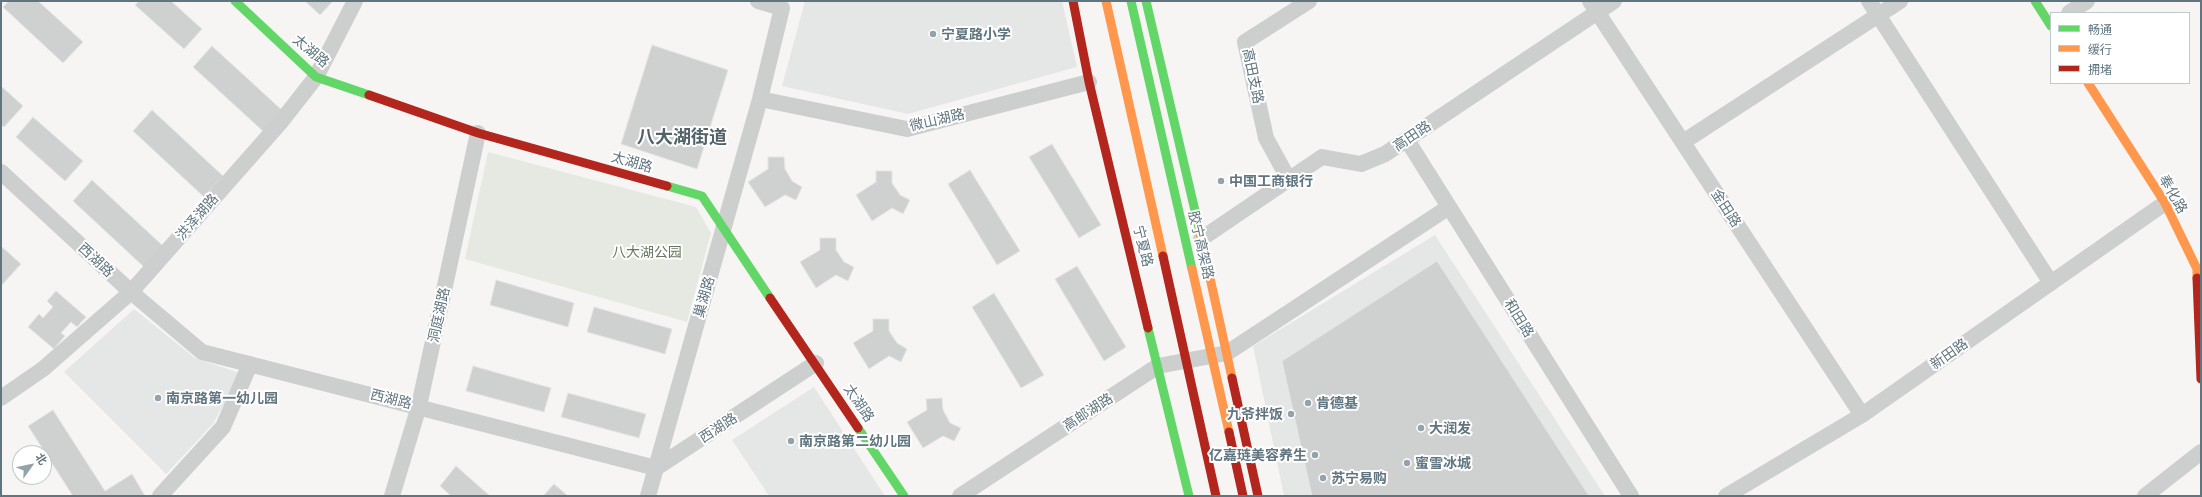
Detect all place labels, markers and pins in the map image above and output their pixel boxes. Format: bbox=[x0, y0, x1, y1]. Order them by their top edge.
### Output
place label: 宁夏路小学 bbox=[941, 26, 1011, 42]
marker: 宁夏路小学 bbox=[928, 29, 938, 39]
place label: 中国工商银行 bbox=[1229, 173, 1313, 189]
marker: 中国工商银行 bbox=[1216, 176, 1226, 186]
place label: 南京路第一幼儿园 bbox=[166, 390, 278, 406]
marker: 南京路第一幼儿园 bbox=[153, 393, 163, 403]
place label: 肯德基 bbox=[1316, 395, 1358, 411]
marker: 肯德基 bbox=[1303, 398, 1313, 408]
place label: 九爷拌饭 bbox=[1227, 406, 1283, 422]
marker: 九爷拌饭 bbox=[1286, 409, 1296, 419]
place label: 大润发 bbox=[1429, 420, 1471, 436]
marker: 大润发 bbox=[1416, 423, 1426, 433]
place label: 南京路第二幼儿园 bbox=[799, 433, 911, 449]
marker: 南京路第二幼儿园 bbox=[786, 436, 796, 446]
place label: 亿嘉琏美容养生 bbox=[1209, 447, 1307, 463]
marker: 亿嘉琏美容养生 bbox=[1310, 450, 1320, 460]
place label: 蜜雪冰城 bbox=[1415, 455, 1471, 471]
marker: 蜜雪冰城 bbox=[1402, 458, 1412, 468]
place label: 苏宁易购 bbox=[1331, 470, 1387, 486]
marker: 苏宁易购 bbox=[1318, 473, 1328, 483]

